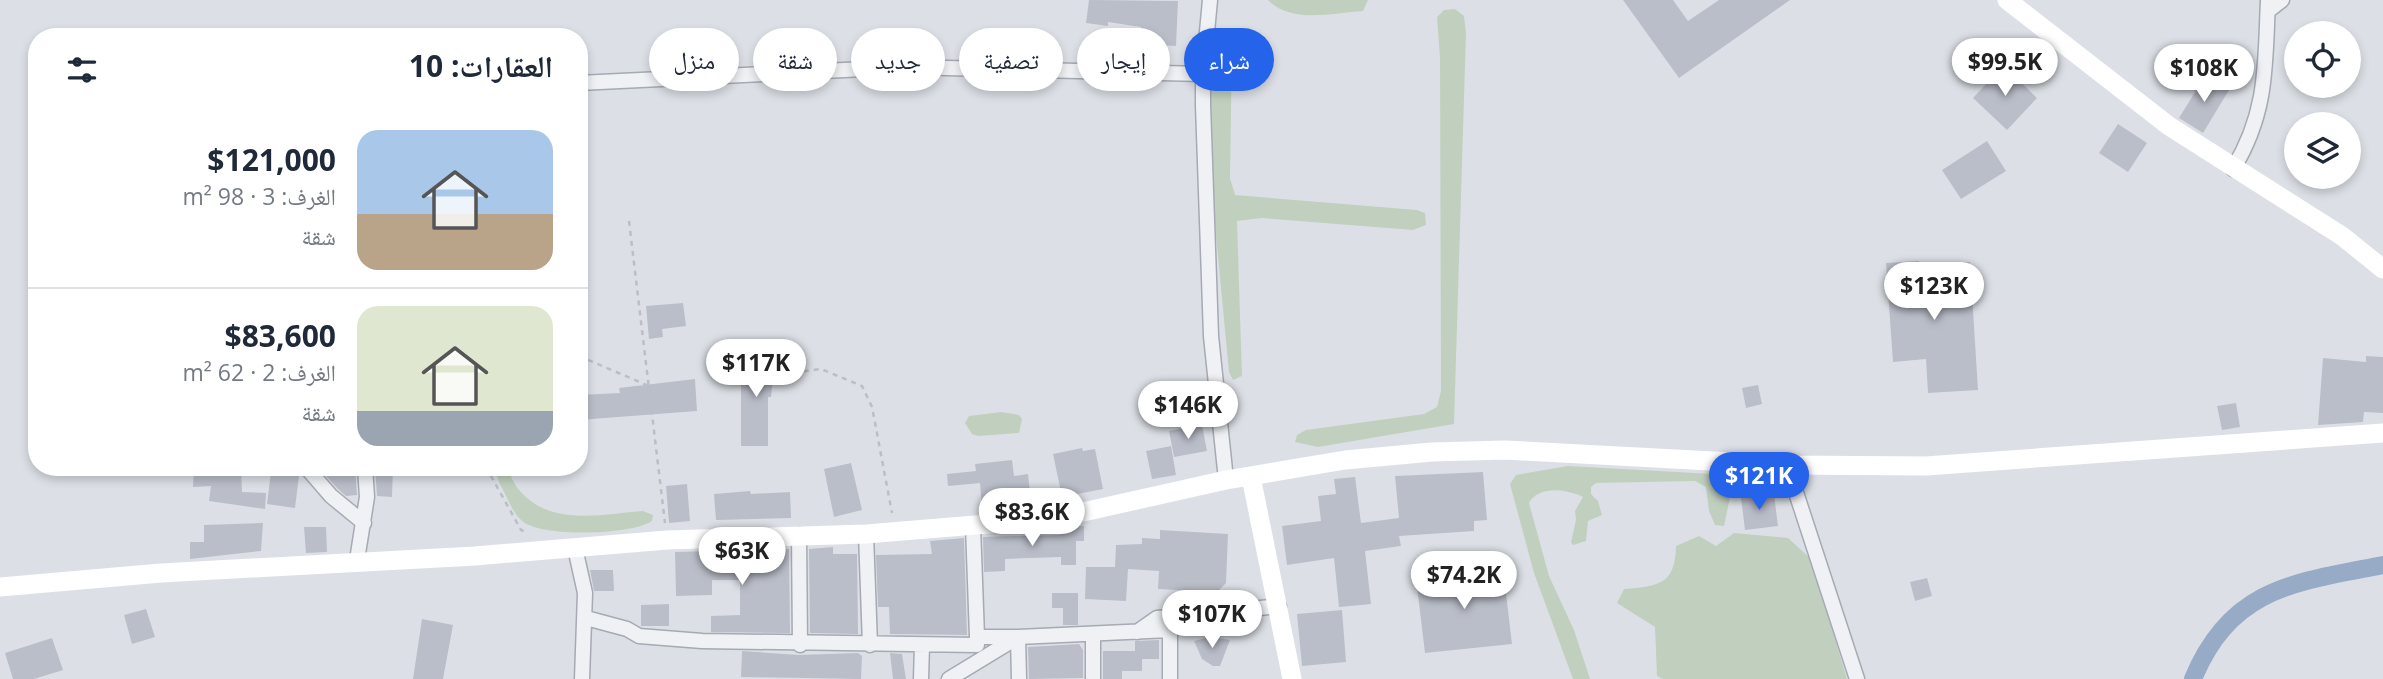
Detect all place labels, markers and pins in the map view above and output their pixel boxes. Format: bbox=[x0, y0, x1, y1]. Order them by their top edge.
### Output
pin: $99.5K bbox=[1948, 38, 2062, 98]
pin: $108K bbox=[2155, 44, 2253, 104]
pin: $123K bbox=[1885, 262, 1983, 322]
pin: $117K bbox=[707, 340, 805, 399]
pin: $146K bbox=[1139, 382, 1237, 441]
pin: $121K bbox=[1710, 452, 1808, 512]
pin: $83.6K bbox=[975, 489, 1089, 548]
pin: $63K bbox=[701, 528, 783, 587]
pin: $74.2K bbox=[1407, 552, 1521, 611]
pin: $107K bbox=[1163, 590, 1261, 650]

